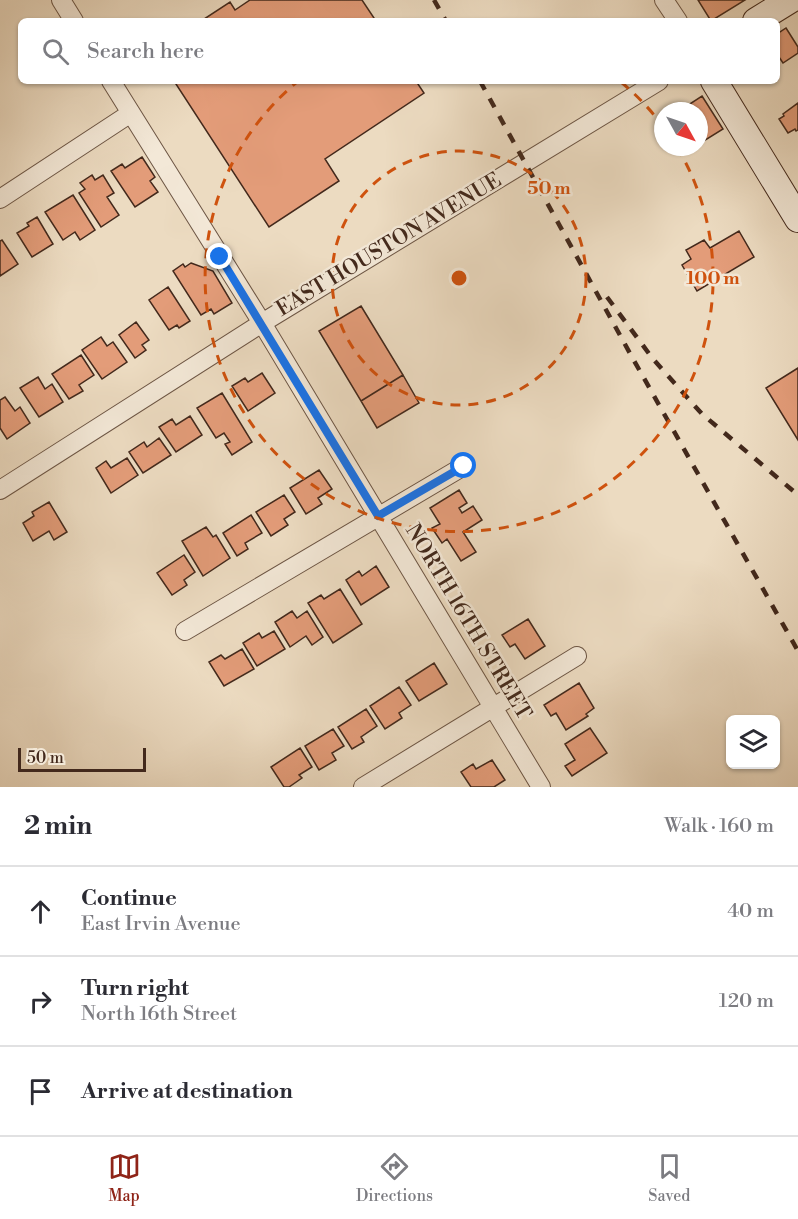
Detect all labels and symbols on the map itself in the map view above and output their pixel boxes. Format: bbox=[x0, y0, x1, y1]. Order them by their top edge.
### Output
north arrow bbox=[654, 102, 708, 156]
street label: EAST HOUSTON AVENUE bbox=[272, 167, 506, 323]
text: 50 m bbox=[527, 177, 571, 200]
route end bbox=[206, 243, 232, 269]
text: 100 m bbox=[686, 267, 740, 290]
centre of rings bbox=[449, 268, 469, 288]
route start bbox=[450, 452, 476, 478]
street label: NORTH 16TH STREET bbox=[399, 519, 537, 725]
scale bar bbox=[18, 745, 146, 772]

